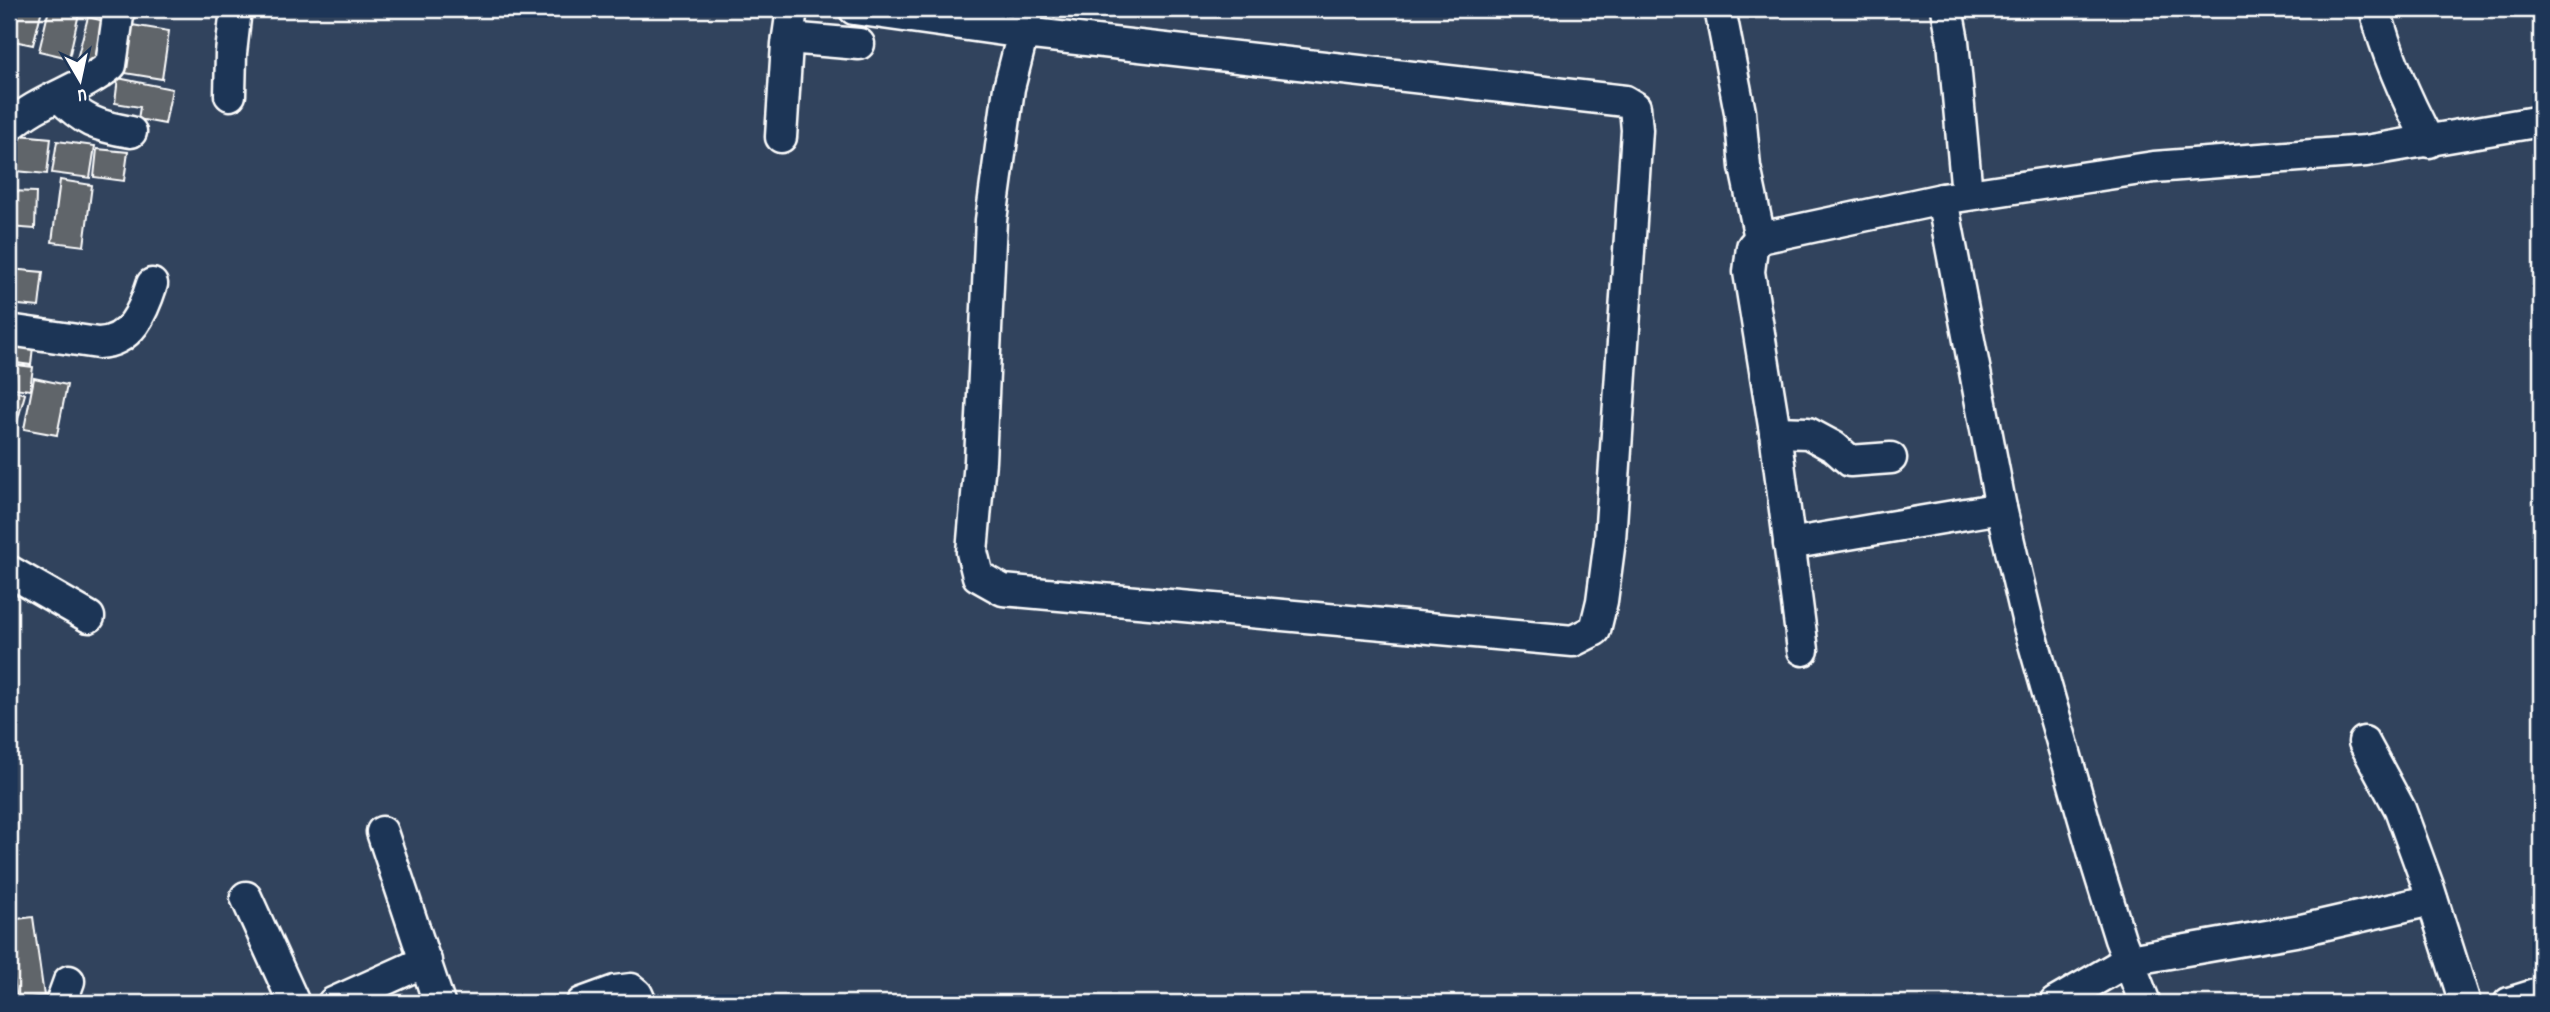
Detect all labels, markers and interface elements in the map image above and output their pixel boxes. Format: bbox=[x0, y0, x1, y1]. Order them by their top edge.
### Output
north arrow bbox=[46, 46, 116, 116]
text: U bbox=[75, 79, 89, 107]

